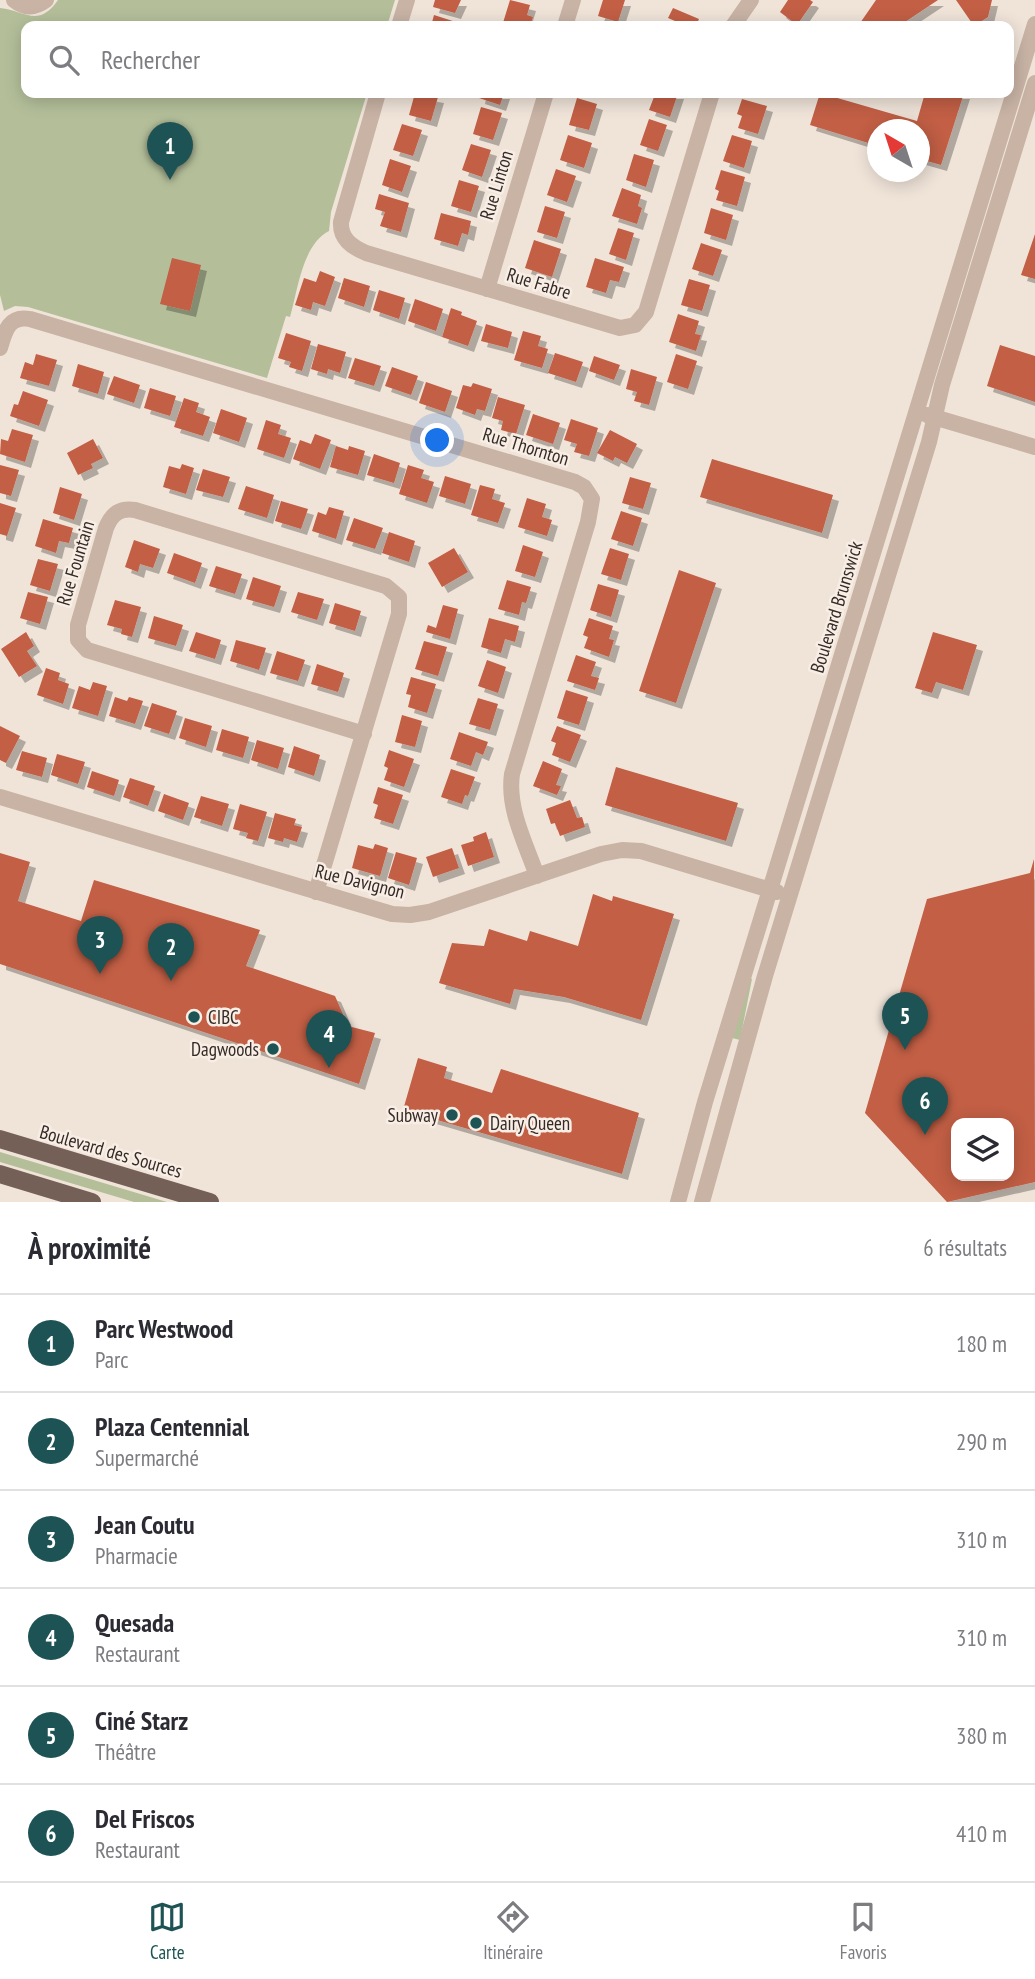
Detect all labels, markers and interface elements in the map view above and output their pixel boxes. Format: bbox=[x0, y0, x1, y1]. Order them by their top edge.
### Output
search box bbox=[21, 21, 1014, 98]
icon: search bbox=[45, 41, 83, 79]
text: Rechercher bbox=[101, 43, 200, 76]
north arrow bbox=[867, 119, 930, 182]
pin: 1 bbox=[147, 122, 193, 180]
street label: Rue Linton bbox=[474, 147, 518, 223]
street label: Rue Fabre bbox=[504, 262, 574, 304]
street label: Rue Thornton bbox=[480, 422, 572, 470]
your location bbox=[420, 423, 454, 457]
street label: Rue Fountain bbox=[51, 518, 99, 608]
street label: Boulevard Brunswick bbox=[805, 538, 868, 676]
street label: Rue Davignon bbox=[313, 858, 407, 904]
pin: 3 bbox=[77, 916, 123, 974]
pin: 2 bbox=[148, 923, 194, 981]
pin: 5 bbox=[882, 992, 928, 1050]
place label: CIBC bbox=[208, 1005, 239, 1029]
marker: CIBC bbox=[186, 1009, 202, 1025]
pin: 4 bbox=[306, 1010, 352, 1068]
place label: Dagwoods bbox=[191, 1037, 259, 1061]
marker: Dagwoods bbox=[265, 1041, 281, 1057]
pin: 6 bbox=[902, 1077, 948, 1135]
place label: Subway bbox=[388, 1103, 439, 1127]
marker: Subway bbox=[444, 1107, 460, 1123]
place label: Dairy Queen bbox=[490, 1111, 570, 1135]
marker: Dairy Queen bbox=[468, 1115, 484, 1131]
map controls bbox=[951, 1118, 1014, 1181]
button: layers bbox=[951, 1118, 1014, 1181]
street label: Boulevard des Sources bbox=[37, 1119, 185, 1183]
text: À proximité bbox=[28, 1228, 151, 1267]
text: 6 résultats bbox=[923, 1233, 1007, 1262]
text: Parc Westwood bbox=[95, 1312, 233, 1345]
text: 1 bbox=[46, 1329, 57, 1358]
text: 180 m bbox=[956, 1329, 1007, 1358]
text: Parc bbox=[95, 1345, 128, 1374]
text: Plaza Centennial bbox=[95, 1410, 249, 1443]
text: 2 bbox=[46, 1427, 57, 1456]
text: 290 m bbox=[956, 1427, 1007, 1456]
text: Supermarché bbox=[95, 1443, 199, 1472]
text: Jean Coutu bbox=[95, 1508, 195, 1541]
text: 3 bbox=[46, 1525, 57, 1554]
text: 310 m bbox=[956, 1525, 1007, 1554]
text: Pharmacie bbox=[95, 1541, 178, 1570]
text: Quesada bbox=[95, 1606, 174, 1639]
text: 4 bbox=[46, 1623, 57, 1652]
text: 310 m bbox=[956, 1623, 1007, 1652]
text: Restaurant bbox=[95, 1639, 180, 1668]
text: Ciné Starz bbox=[95, 1704, 188, 1737]
text: 5 bbox=[46, 1721, 57, 1750]
text: 380 m bbox=[956, 1721, 1007, 1750]
text: Théâtre bbox=[95, 1737, 156, 1766]
text: Del Friscos bbox=[95, 1802, 195, 1835]
text: 6 bbox=[46, 1819, 57, 1848]
text: 410 m bbox=[956, 1819, 1007, 1848]
text: Restaurant bbox=[95, 1835, 180, 1864]
tab: Carte bbox=[148, 1898, 186, 1964]
tab: Itinéraire bbox=[483, 1898, 543, 1964]
tab: Favoris bbox=[840, 1898, 887, 1964]

